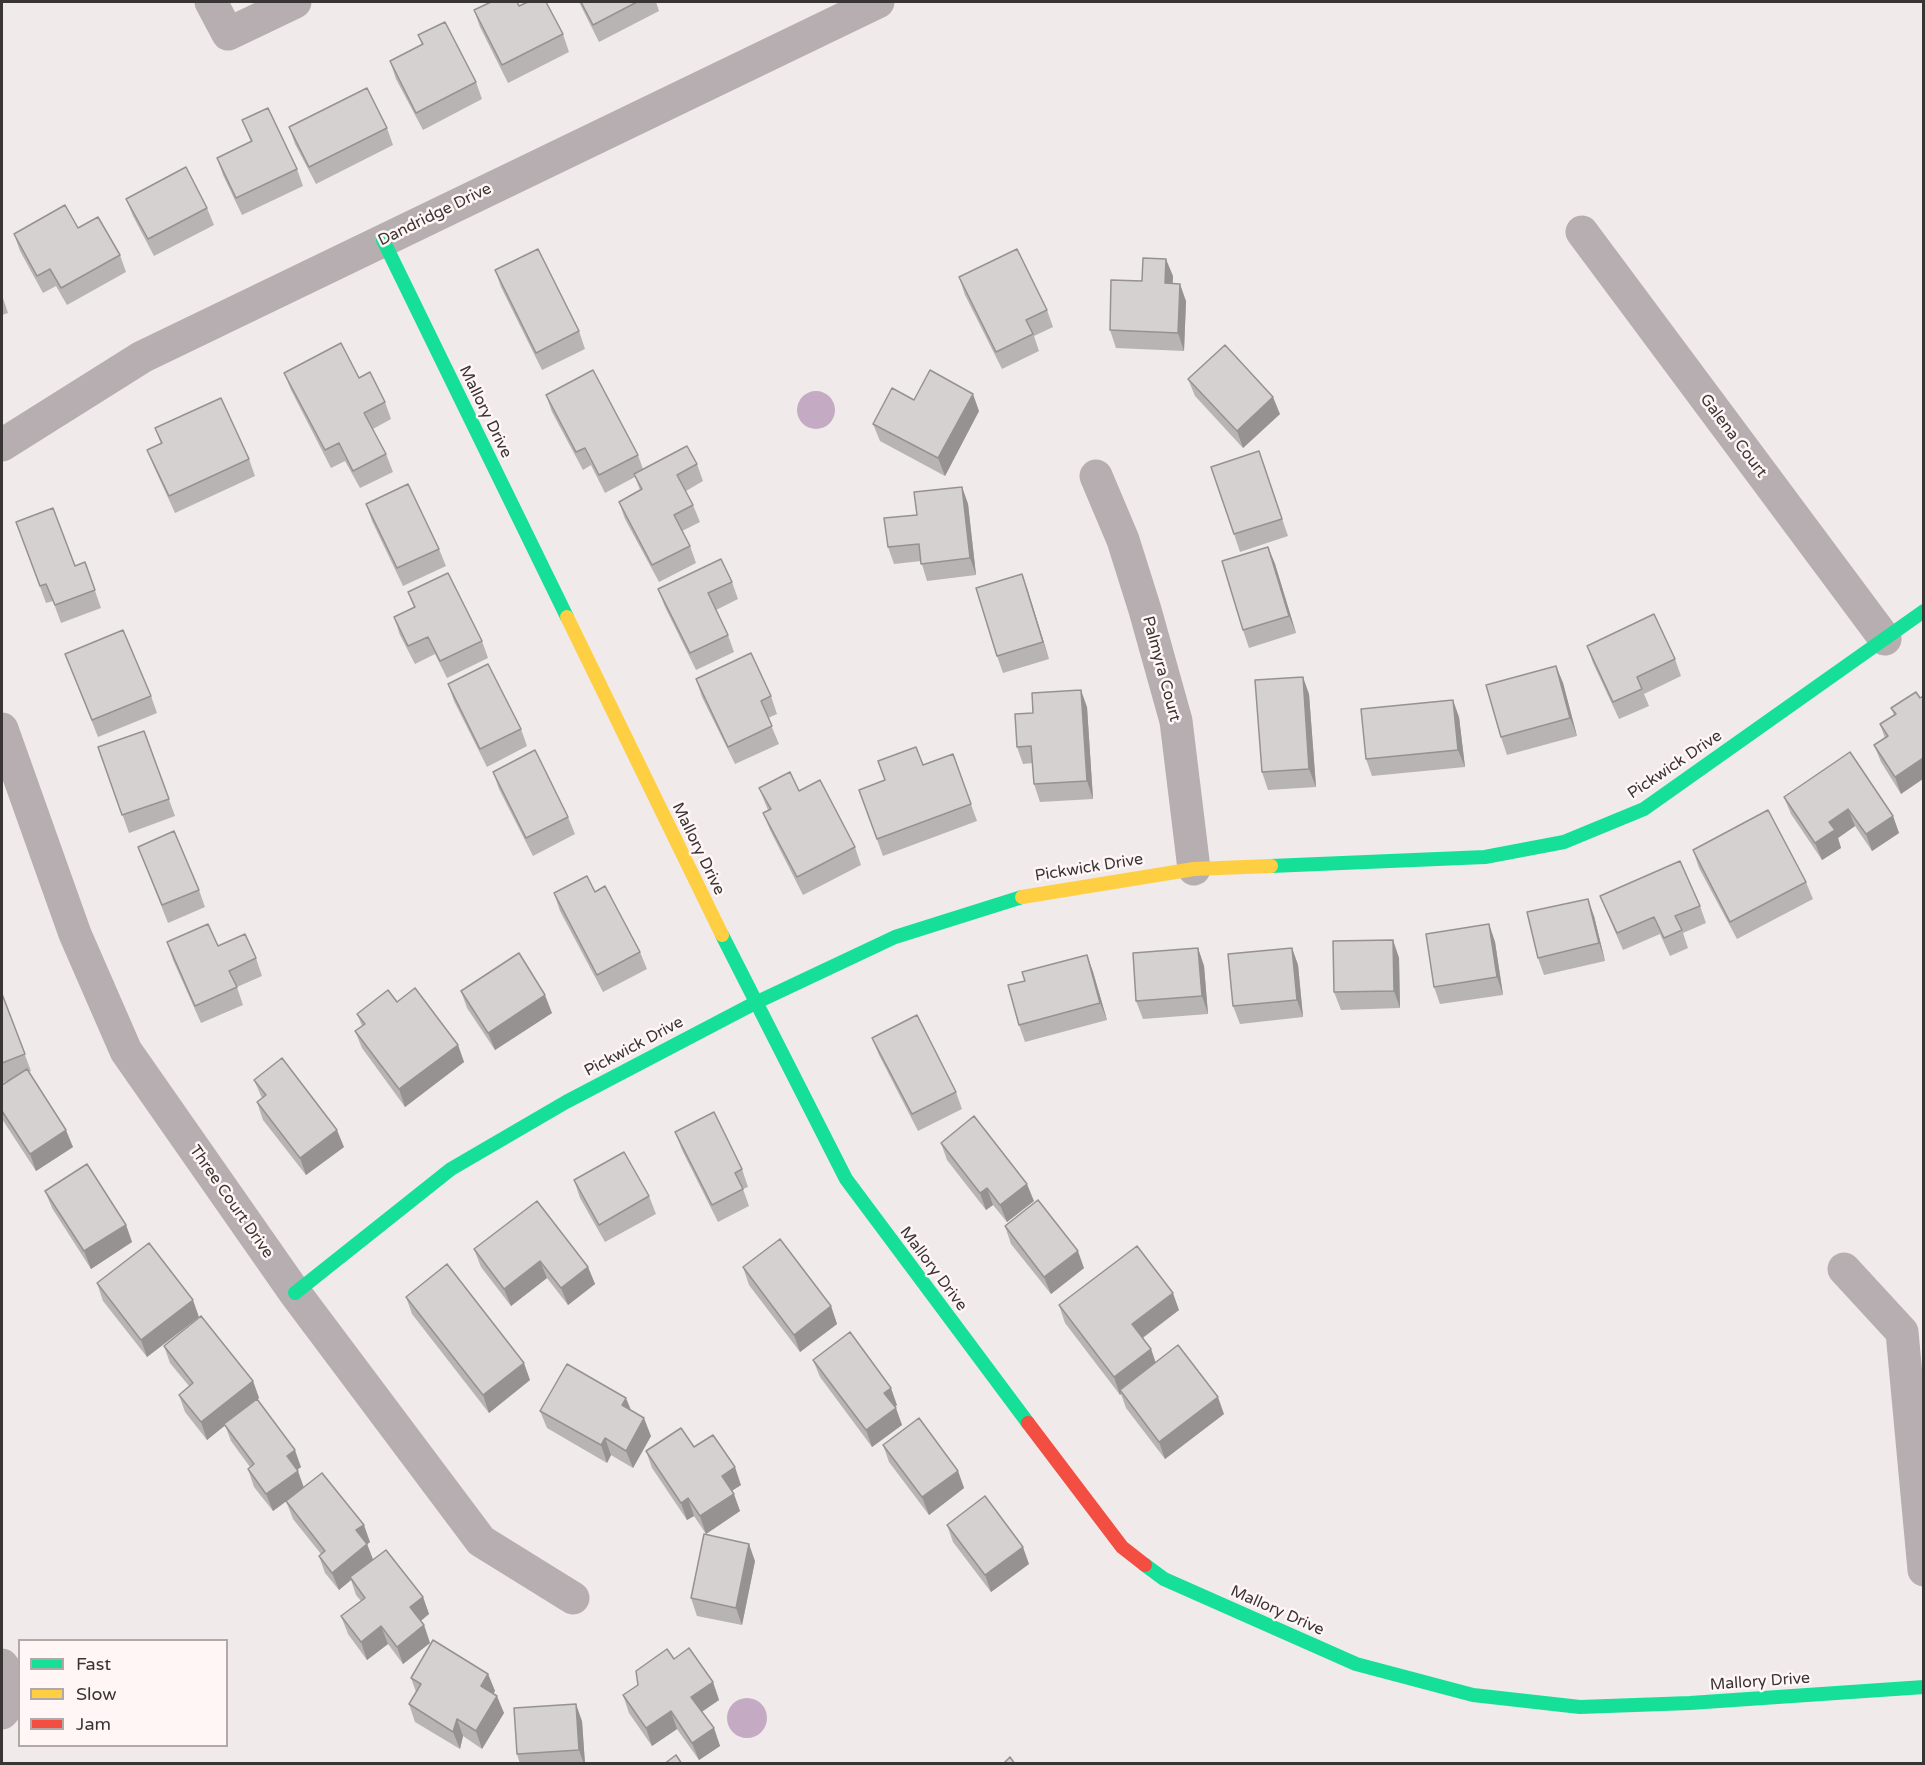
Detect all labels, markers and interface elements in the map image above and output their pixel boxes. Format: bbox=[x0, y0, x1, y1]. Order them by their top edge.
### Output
street label: Dandridge Drive bbox=[375, 179, 495, 251]
street label: Mallory Drive bbox=[454, 363, 516, 461]
street label: Galena Court bbox=[1695, 390, 1771, 482]
street label: Palmyra Court bbox=[1138, 614, 1184, 724]
street label: Pickwick Drive bbox=[1624, 726, 1726, 804]
street label: Mallory Drive bbox=[667, 800, 729, 898]
street label: Pickwick Drive bbox=[1034, 850, 1144, 886]
street label: Pickwick Drive bbox=[581, 1013, 687, 1081]
street label: Three Court Drive bbox=[185, 1142, 277, 1262]
street label: Mallory Drive bbox=[895, 1223, 971, 1315]
street label: Mallory Drive bbox=[1227, 1582, 1327, 1640]
legend bbox=[18, 1639, 228, 1747]
text: Fast bbox=[76, 1653, 111, 1675]
street label: Mallory Drive bbox=[1709, 1669, 1811, 1695]
text: Slow bbox=[76, 1683, 117, 1705]
text: Jam bbox=[76, 1713, 111, 1735]

